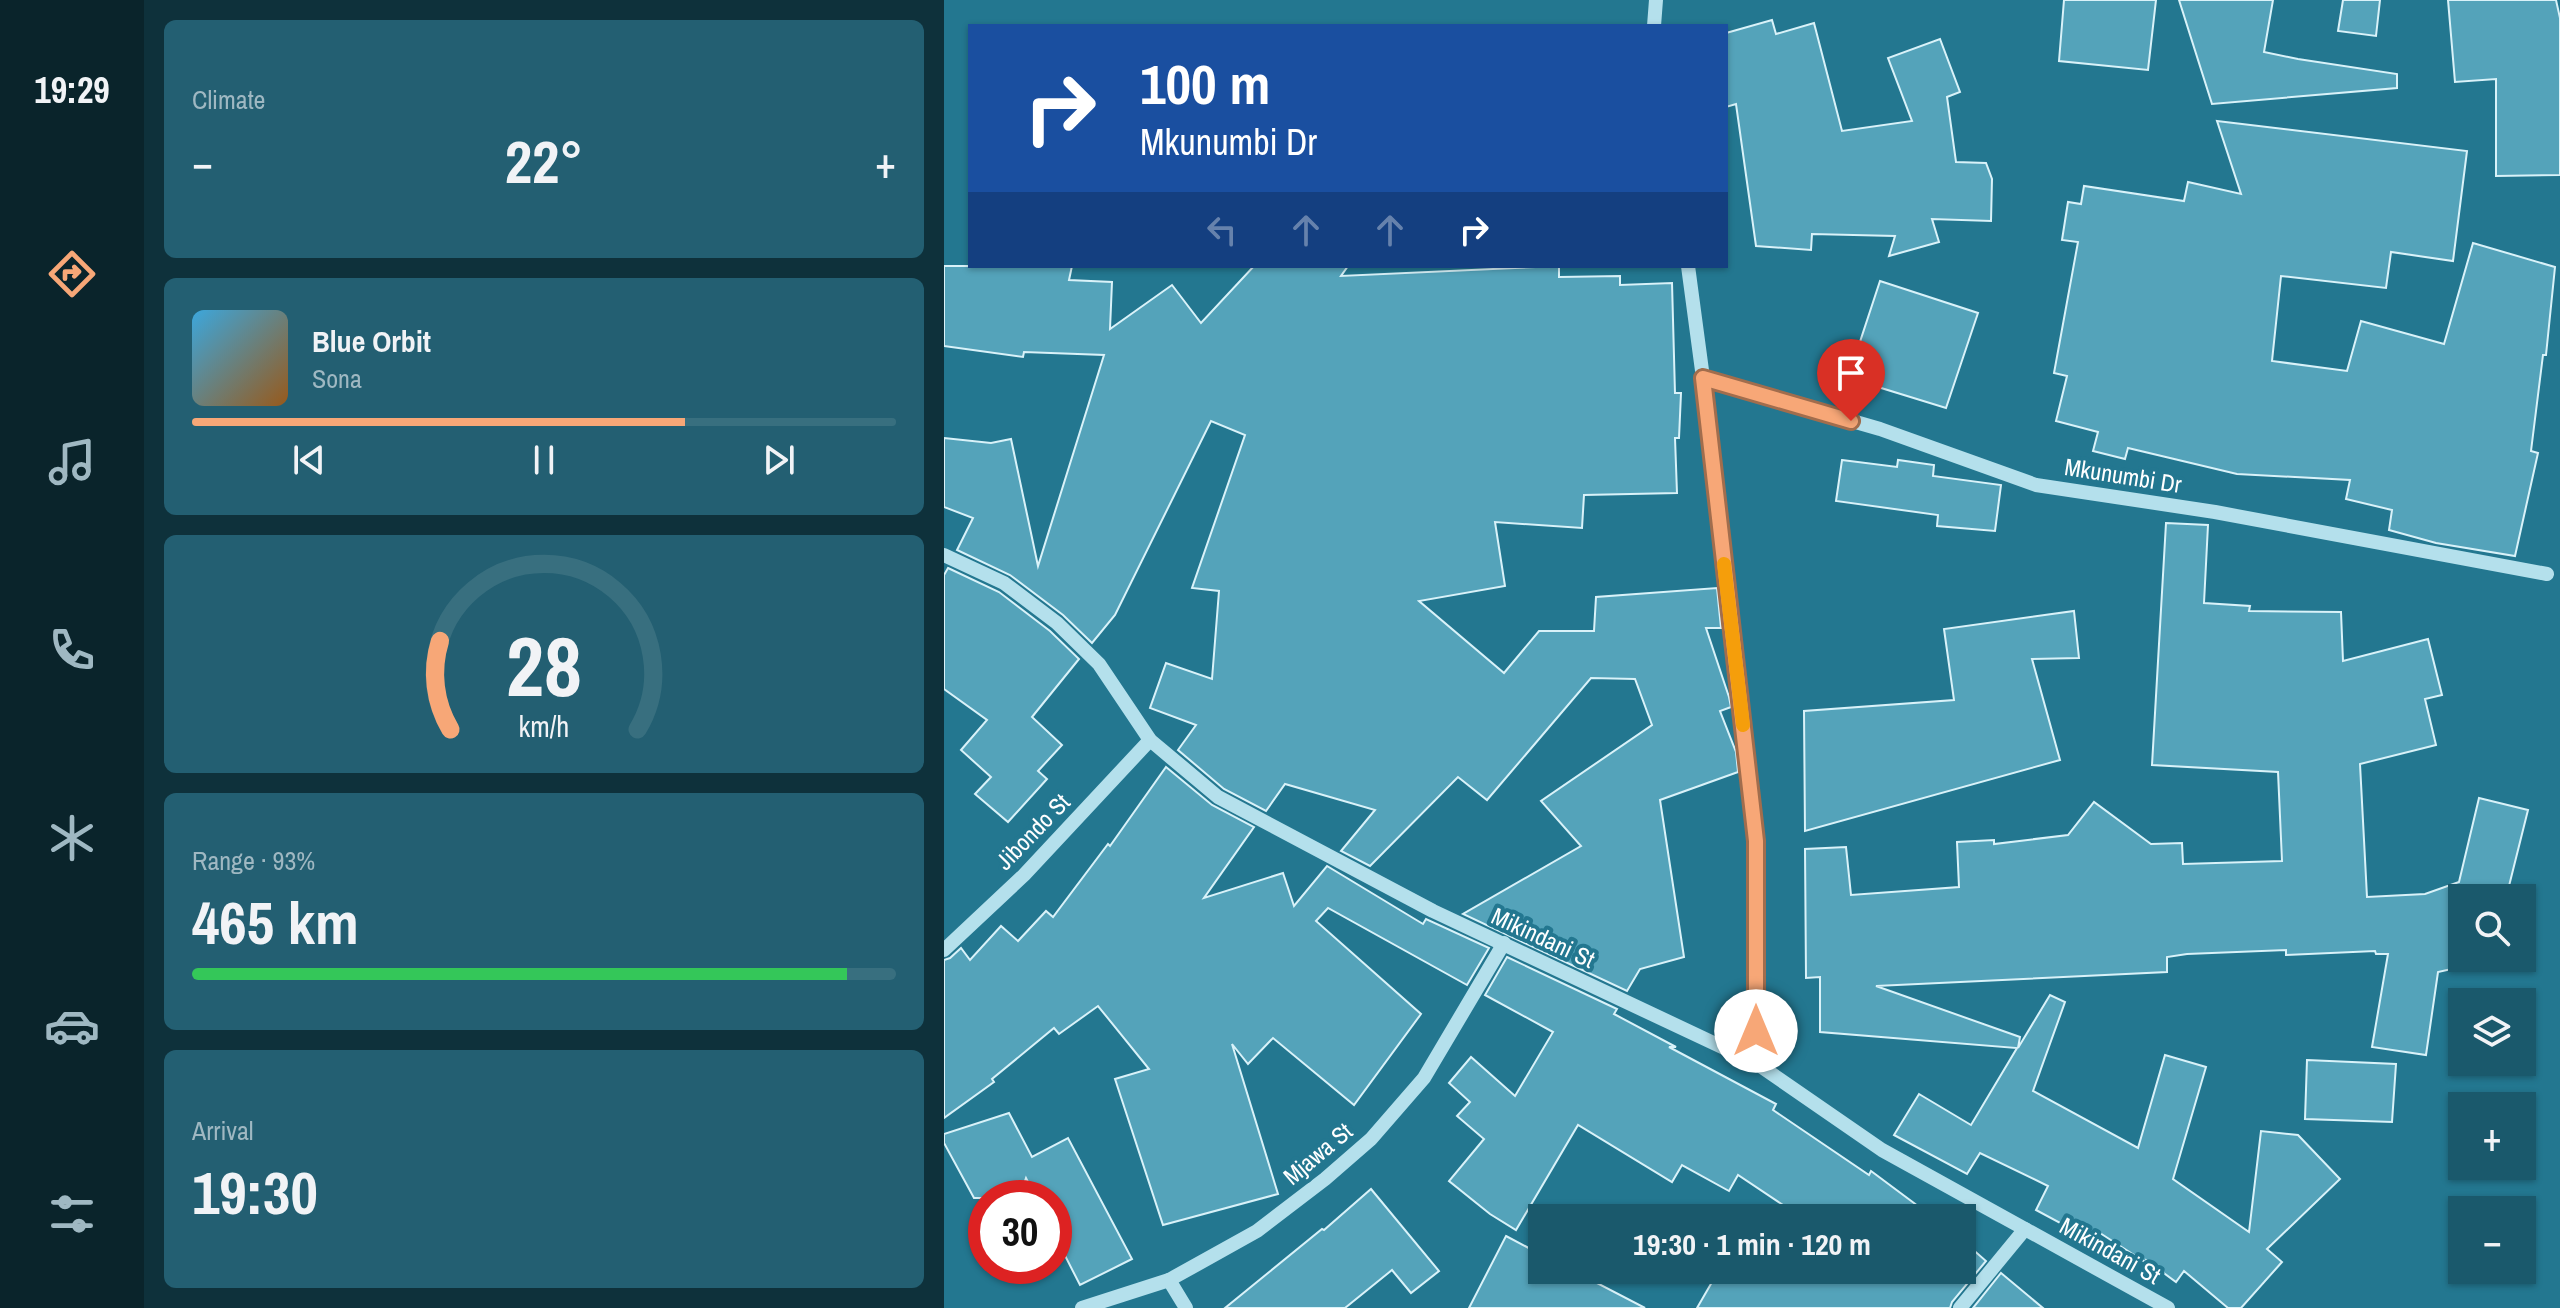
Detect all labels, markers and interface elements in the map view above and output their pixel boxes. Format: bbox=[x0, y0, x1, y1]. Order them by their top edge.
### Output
text: 100 m bbox=[1140, 46, 1270, 121]
icon: right bbox=[1008, 56, 1112, 160]
text: 19:29 bbox=[34, 66, 110, 114]
text: Climate bbox=[192, 82, 265, 117]
text: Mkunumbi Dr bbox=[1140, 118, 1317, 166]
text: 22° bbox=[505, 121, 583, 202]
text: − bbox=[192, 132, 213, 192]
text: + bbox=[875, 132, 896, 192]
icon: left bbox=[1200, 208, 1244, 252]
icon: ahead bbox=[1284, 208, 1328, 252]
icon: ahead bbox=[1368, 208, 1412, 252]
icon: right bbox=[1452, 208, 1496, 252]
icon: directions bbox=[44, 246, 100, 302]
text: Blue Orbit bbox=[312, 321, 431, 361]
pin bbox=[1817, 339, 1885, 421]
icon: arrive bbox=[1829, 351, 1873, 395]
text: Sona bbox=[312, 361, 362, 396]
icon: music bbox=[44, 434, 100, 490]
icon: previous bbox=[287, 438, 331, 482]
icon: pause bbox=[522, 438, 566, 482]
icon: next bbox=[757, 438, 801, 482]
street label: Mkunumbi Dr bbox=[2062, 450, 2184, 500]
text: 28 bbox=[506, 610, 582, 722]
icon: phone bbox=[44, 622, 100, 678]
text: km/h bbox=[519, 707, 569, 746]
street label: Jibondo St bbox=[988, 786, 1077, 876]
icon: climate bbox=[44, 810, 100, 866]
text: Range · 93% bbox=[192, 843, 315, 878]
text: 465 km bbox=[192, 882, 359, 963]
map controls bbox=[2448, 884, 2536, 1284]
button: search bbox=[2448, 884, 2536, 972]
street label: Mikindani St bbox=[1487, 899, 1601, 975]
button: layers bbox=[2448, 988, 2536, 1076]
position arrow bbox=[1714, 989, 1798, 1073]
icon: car bbox=[44, 998, 100, 1054]
button: + bbox=[2448, 1092, 2536, 1180]
text: Arrival bbox=[192, 1113, 254, 1148]
street label: Mjawa St bbox=[1276, 1115, 1359, 1192]
text: 19:30 bbox=[192, 1152, 318, 1233]
speed limit sign: 30 bbox=[968, 1180, 1072, 1284]
icon: filters bbox=[44, 1186, 100, 1242]
button: − bbox=[2448, 1196, 2536, 1284]
street label: Mikindani St bbox=[2054, 1209, 2167, 1291]
text: 19:30 · 1 min · 120 m bbox=[1633, 1224, 1871, 1264]

